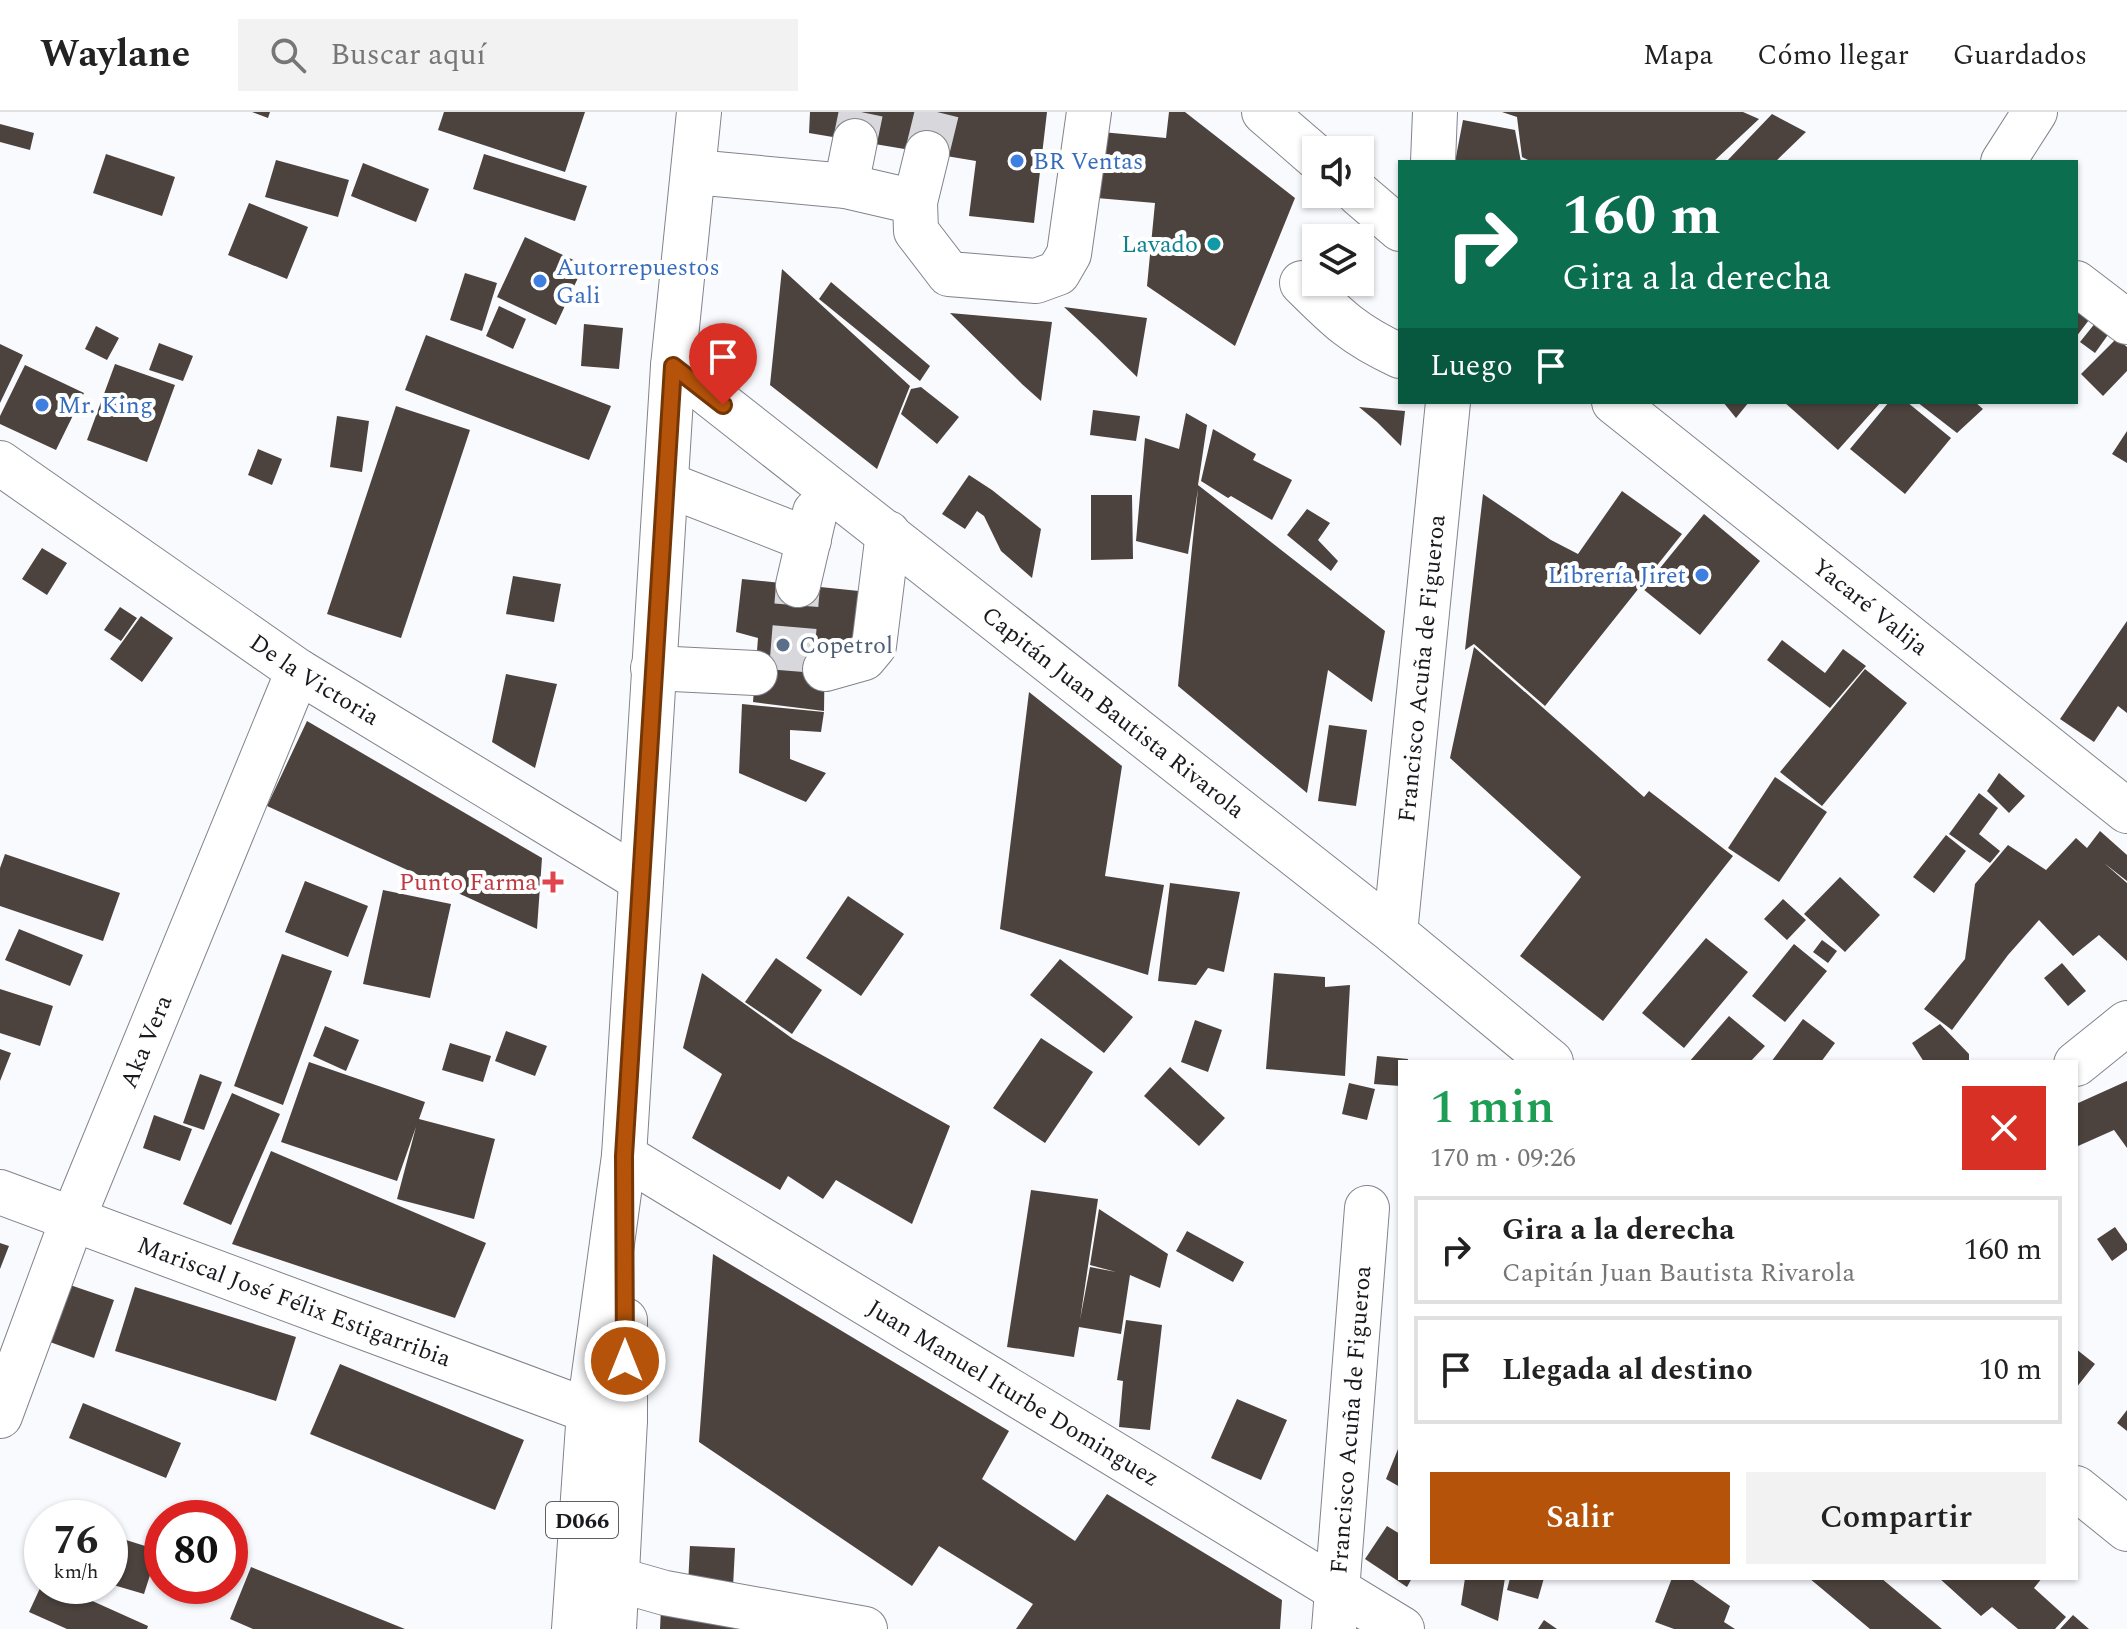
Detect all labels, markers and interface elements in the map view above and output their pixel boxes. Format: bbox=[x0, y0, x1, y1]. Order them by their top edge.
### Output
search box bbox=[238, 19, 798, 91]
text: Waylane bbox=[40, 26, 190, 84]
text: Buscar aquí bbox=[330, 32, 486, 78]
icon: search bbox=[266, 33, 310, 77]
text: Mapa bbox=[1643, 34, 1713, 77]
text: Cómo llegar bbox=[1757, 34, 1909, 77]
text: Guardados bbox=[1953, 34, 2087, 77]
map controls bbox=[1302, 136, 1374, 296]
button: sound bbox=[1302, 136, 1374, 208]
place label: BR Ventas bbox=[1033, 144, 1143, 180]
marker: BR Ventas bbox=[1008, 152, 1026, 170]
text: 160 m bbox=[1562, 174, 1721, 259]
icon: right bbox=[1430, 192, 1534, 296]
button: layers bbox=[1302, 224, 1374, 296]
place label: Lavado bbox=[1121, 227, 1198, 263]
marker: Lavado bbox=[1205, 235, 1223, 253]
place label: Autorrepuestos Gali bbox=[556, 250, 720, 314]
text: Gira a la derecha bbox=[1562, 251, 1831, 306]
marker: Autorrepuestos Gali bbox=[531, 272, 549, 290]
pin bbox=[689, 323, 757, 405]
icon: arrive bbox=[701, 335, 745, 379]
text: Luego bbox=[1430, 343, 1513, 389]
icon: arrive bbox=[1529, 344, 1573, 388]
place label: Mr. King bbox=[58, 388, 153, 424]
marker: Mr. King bbox=[33, 396, 51, 414]
street label: Francisco Acuña de Figueroa bbox=[1389, 513, 1456, 824]
street label: Yacaré Valija bbox=[1804, 550, 1936, 665]
place label: Librería Jiret bbox=[1548, 558, 1686, 594]
marker: Librería Jiret bbox=[1693, 566, 1711, 584]
street label: Capitán Juan Bautista Rivarola bbox=[973, 598, 1252, 828]
street label: De la Victoria bbox=[242, 625, 386, 735]
place label: Copetrol bbox=[799, 628, 893, 664]
marker: Copetrol bbox=[774, 636, 792, 654]
place label: Punto Farma bbox=[399, 865, 537, 901]
marker: Punto Farma bbox=[544, 873, 562, 891]
street label: Aka Vera bbox=[111, 989, 182, 1094]
text: 1 min bbox=[1430, 1071, 1555, 1144]
button: close bbox=[1962, 1086, 2046, 1170]
text: 170 m · 09:26 bbox=[1430, 1138, 1576, 1178]
text: Gira a la derecha bbox=[1502, 1207, 1735, 1253]
text: 160 m bbox=[1964, 1227, 2042, 1273]
street label: Mariscal José Félix Estigarribia bbox=[132, 1228, 456, 1377]
icon: right bbox=[1434, 1228, 1478, 1272]
text: Capitán Juan Bautista Rivarola bbox=[1502, 1253, 1855, 1293]
street label: Francisco Acuña de Figueroa bbox=[1321, 1264, 1381, 1575]
street label: Juan Manuel Iturbe Dominguez bbox=[860, 1291, 1166, 1497]
position arrow bbox=[583, 1319, 667, 1403]
text: Llegada al destino bbox=[1502, 1347, 1753, 1393]
text: 10 m bbox=[1979, 1347, 2042, 1393]
icon: arrive bbox=[1434, 1348, 1478, 1392]
button: Salir bbox=[1430, 1472, 1730, 1564]
button: Compartir bbox=[1746, 1472, 2046, 1564]
speed limit sign: 80 bbox=[144, 1500, 248, 1604]
road number: D066 bbox=[546, 1502, 618, 1538]
text: 76 bbox=[54, 1511, 98, 1572]
text: km/h bbox=[54, 1557, 99, 1587]

